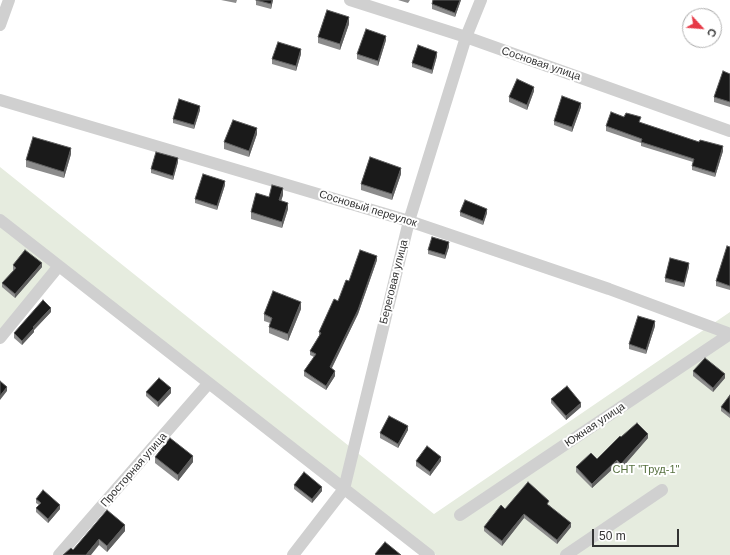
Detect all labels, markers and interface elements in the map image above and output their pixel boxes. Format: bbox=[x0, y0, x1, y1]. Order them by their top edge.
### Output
north arrow bbox=[682, 8, 722, 48]
text: С bbox=[705, 27, 719, 39]
street label: Сосновая улица bbox=[500, 44, 582, 84]
street label: Сосновый переулок bbox=[317, 188, 419, 230]
street label: Береговая улица bbox=[377, 238, 411, 326]
street label: Южная улица bbox=[562, 400, 628, 450]
street label: Просторная улица bbox=[98, 430, 170, 510]
park label: СНТ "Труд-1" bbox=[613, 463, 679, 477]
scale bar bbox=[594, 521, 681, 547]
text: 50 m bbox=[599, 529, 626, 543]

